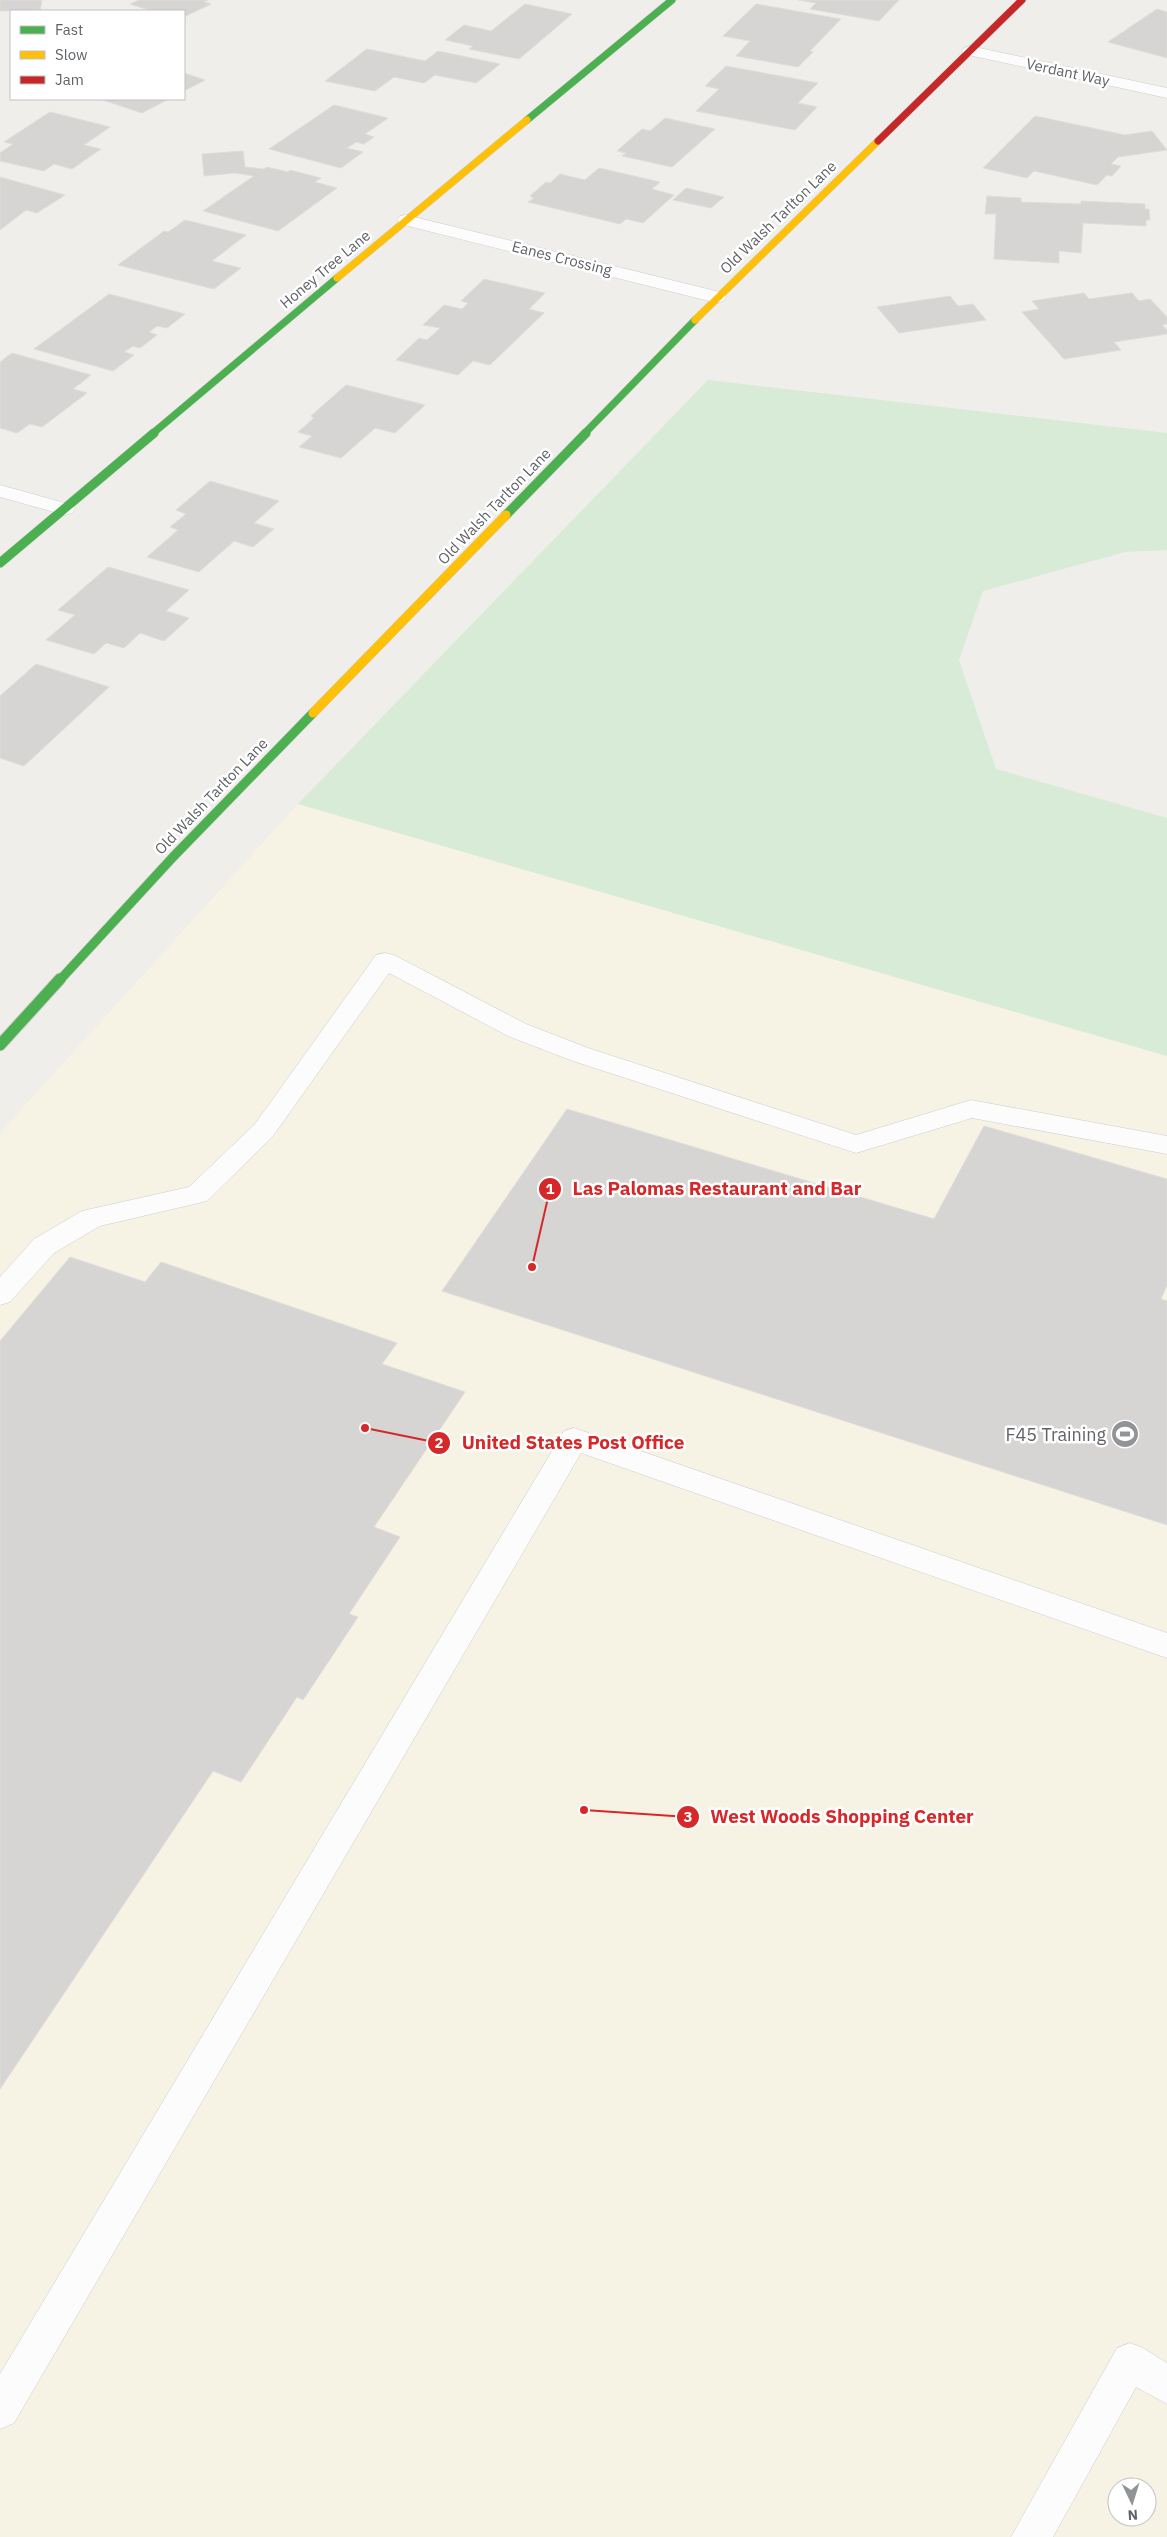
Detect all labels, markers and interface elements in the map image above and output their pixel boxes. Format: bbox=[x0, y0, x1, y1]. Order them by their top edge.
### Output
legend bbox=[10, 10, 185, 100]
text: Fast bbox=[55, 20, 83, 39]
text: Slow bbox=[55, 45, 88, 64]
street label: Verdant Way bbox=[1024, 54, 1112, 90]
text: Jam bbox=[55, 70, 84, 89]
street label: Old Walsh Tarlton Lane bbox=[716, 156, 840, 278]
street label: Honey Tree Lane bbox=[276, 226, 374, 312]
street label: Eanes Crossing bbox=[510, 236, 614, 280]
street label: Old Walsh Tarlton Lane bbox=[433, 444, 555, 568]
street label: Old Walsh Tarlton Lane bbox=[150, 734, 272, 858]
callout: Las Palomas Restaurant and Bar bbox=[537, 1172, 871, 1206]
text: Las Palomas Restaurant and Bar bbox=[572, 1176, 862, 1200]
text: 1 bbox=[545, 1179, 555, 1198]
sports icon: F45 Training bbox=[1110, 1419, 1140, 1449]
place label: F45 Training bbox=[1006, 1423, 1106, 1446]
callout: United States Post Office bbox=[427, 1426, 694, 1460]
text: United States Post Office bbox=[462, 1430, 684, 1454]
text: 2 bbox=[434, 1433, 444, 1452]
callout: West Woods Shopping Center bbox=[675, 1800, 984, 1834]
text: West Woods Shopping Center bbox=[710, 1804, 974, 1828]
text: 3 bbox=[683, 1807, 693, 1826]
north arrow bbox=[1107, 2477, 1157, 2527]
text: N bbox=[1127, 2506, 1139, 2524]

